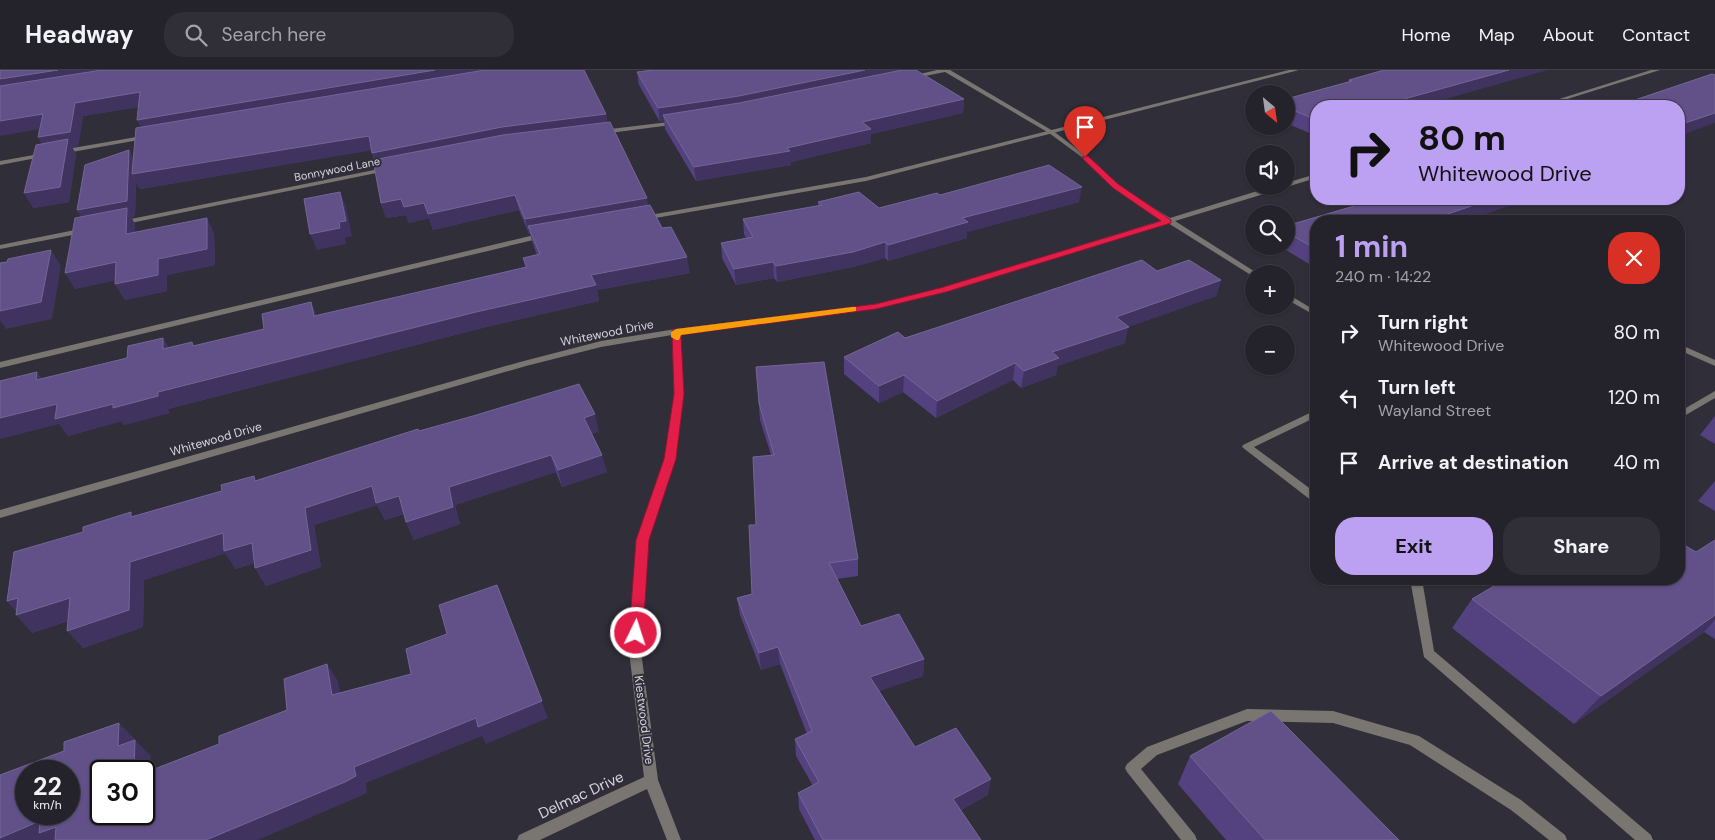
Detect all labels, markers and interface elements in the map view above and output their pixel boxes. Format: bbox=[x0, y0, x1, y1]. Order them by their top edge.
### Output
search box bbox=[164, 12, 514, 57]
text: Headway bbox=[25, 19, 134, 50]
icon: search bbox=[182, 21, 210, 49]
text: Search here bbox=[222, 22, 326, 47]
text: Home bbox=[1401, 23, 1451, 47]
text: Map bbox=[1479, 23, 1515, 47]
text: About bbox=[1543, 23, 1594, 47]
text: Contact bbox=[1622, 23, 1690, 47]
north arrow bbox=[1245, 85, 1295, 135]
map controls bbox=[1245, 85, 1295, 375]
pin bbox=[1064, 106, 1106, 157]
icon: arrive bbox=[1071, 113, 1099, 141]
text: 80 m bbox=[1418, 115, 1506, 161]
icon: right bbox=[1335, 120, 1400, 185]
button: sound bbox=[1245, 145, 1295, 195]
street label: Bonnywood Lane bbox=[293, 154, 381, 184]
text: Whitewood Drive bbox=[1418, 159, 1592, 188]
button: search bbox=[1245, 205, 1295, 255]
text: 1 min bbox=[1335, 227, 1408, 266]
button: close bbox=[1608, 232, 1660, 284]
button: + bbox=[1245, 265, 1295, 315]
text: 240 m · 14:22 bbox=[1335, 266, 1431, 287]
text: Turn right bbox=[1378, 310, 1468, 335]
street label: Whitewood Drive bbox=[559, 316, 655, 350]
icon: right bbox=[1335, 319, 1363, 347]
text: 80 m bbox=[1613, 320, 1660, 345]
button: − bbox=[1245, 325, 1295, 375]
text: Whitewood Drive bbox=[1378, 335, 1504, 356]
text: Turn left bbox=[1378, 375, 1456, 400]
icon: left bbox=[1335, 384, 1363, 412]
text: 120 m bbox=[1608, 385, 1660, 410]
text: Wayland Street bbox=[1378, 400, 1491, 421]
street label: Whitewood Drive bbox=[168, 418, 264, 460]
icon: arrive bbox=[1335, 449, 1363, 477]
text: Arrive at destination bbox=[1378, 450, 1569, 475]
text: 40 m bbox=[1613, 450, 1660, 475]
button: Exit bbox=[1335, 517, 1493, 575]
button: Share bbox=[1503, 517, 1660, 575]
position arrow bbox=[609, 606, 661, 658]
street label: Kiestwood Drive bbox=[631, 675, 657, 766]
speed limit sign: 30 bbox=[90, 760, 155, 825]
street label: Delmac Drive bbox=[535, 767, 627, 823]
text: 22 bbox=[33, 770, 62, 803]
text: km/h bbox=[33, 797, 62, 813]

